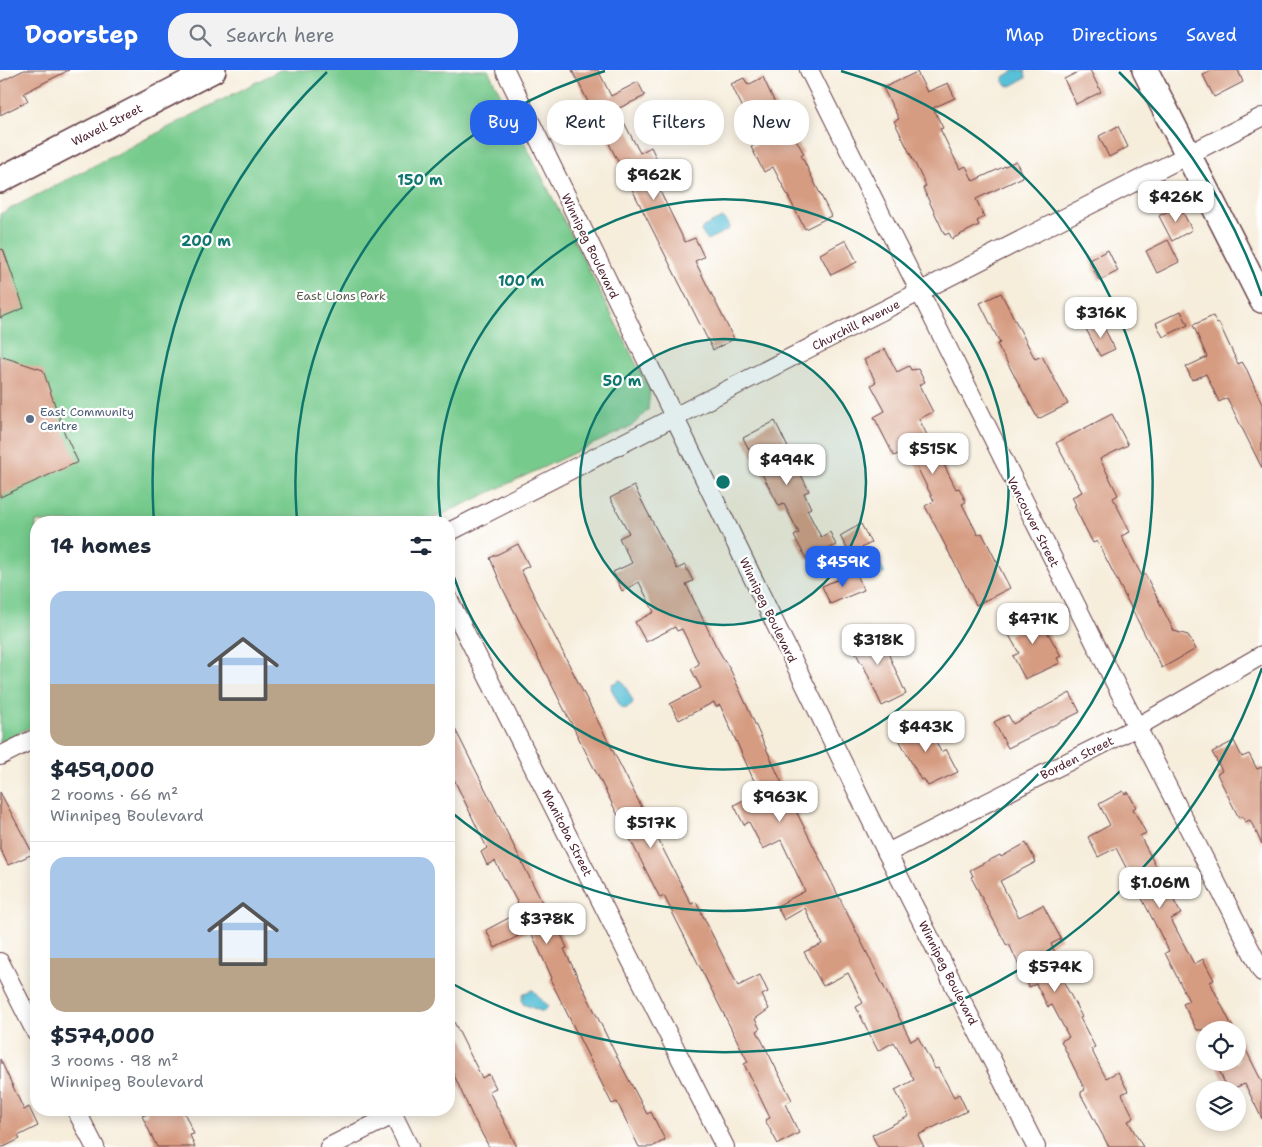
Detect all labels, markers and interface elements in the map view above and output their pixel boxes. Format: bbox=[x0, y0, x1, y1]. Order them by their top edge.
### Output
search box bbox=[168, 13, 518, 58]
text: Doorstep bbox=[25, 19, 138, 51]
icon: search bbox=[186, 21, 214, 49]
text: Search here bbox=[226, 23, 335, 48]
text: Map bbox=[1006, 23, 1044, 47]
text: Directions bbox=[1072, 23, 1158, 47]
text: Saved bbox=[1186, 23, 1237, 47]
street label: Wavell Street bbox=[69, 100, 145, 150]
chip: Buy bbox=[470, 100, 537, 145]
chip: Rent bbox=[547, 100, 624, 145]
chip: Filters bbox=[634, 100, 724, 145]
chip: New bbox=[734, 100, 809, 145]
pin: $962K bbox=[619, 158, 689, 201]
text: $962K bbox=[627, 164, 681, 185]
text: 150 m bbox=[397, 170, 443, 190]
pin: $426K bbox=[1141, 180, 1211, 223]
text: $426K bbox=[1149, 186, 1203, 207]
street label: Winnipeg Boulevard bbox=[558, 191, 623, 302]
text: 200 m bbox=[181, 231, 231, 251]
text: 100 m bbox=[498, 271, 544, 291]
park label: East Lions Park bbox=[296, 288, 386, 304]
street label: Churchill Avenue bbox=[809, 296, 903, 354]
pin: $316K bbox=[1066, 296, 1136, 339]
text: $316K bbox=[1076, 302, 1126, 323]
text: 50 m bbox=[603, 371, 642, 391]
place label: East Community Centre bbox=[40, 404, 134, 434]
marker: East Community Centre bbox=[24, 413, 36, 425]
pin: $515K bbox=[898, 432, 968, 475]
text: $515K bbox=[909, 438, 957, 459]
pin: $494K bbox=[752, 444, 822, 486]
text: $494K bbox=[760, 449, 814, 470]
centre of rings bbox=[714, 473, 732, 491]
street label: Vancouver Street bbox=[1003, 474, 1063, 570]
text: 14 homes bbox=[50, 532, 151, 560]
icon: filters bbox=[407, 532, 435, 560]
pin: $459K bbox=[808, 546, 878, 588]
text: $459K bbox=[816, 551, 870, 572]
street label: Winnipeg Boulevard bbox=[736, 555, 801, 666]
pin: $471K bbox=[998, 602, 1068, 645]
text: $471K bbox=[1008, 608, 1058, 629]
icon: home bbox=[198, 624, 288, 714]
pin: $318K bbox=[843, 624, 913, 666]
text: $318K bbox=[853, 629, 903, 650]
pin: $443K bbox=[891, 710, 961, 753]
text: $443K bbox=[899, 716, 953, 737]
street label: Borden Street bbox=[1038, 733, 1116, 783]
text: $459,000 bbox=[50, 756, 154, 784]
pin: $963K bbox=[745, 780, 815, 823]
text: 2 rooms · 66 m² bbox=[50, 784, 178, 805]
text: $963K bbox=[753, 786, 807, 807]
street label: Manitoba Street bbox=[538, 787, 596, 879]
text: Winnipeg Boulevard bbox=[50, 805, 204, 826]
pin: $517K bbox=[616, 806, 686, 849]
text: $517K bbox=[626, 812, 676, 833]
pin: $1.06M bbox=[1119, 866, 1201, 909]
text: $1.06M bbox=[1130, 872, 1190, 893]
icon: home bbox=[198, 889, 288, 979]
pin: $378K bbox=[512, 902, 582, 945]
text: $378K bbox=[520, 908, 574, 929]
street label: Winnipeg Boulevard bbox=[915, 918, 981, 1028]
pin: $574K bbox=[1020, 950, 1090, 993]
text: $574K bbox=[1028, 956, 1082, 977]
map controls bbox=[1196, 1021, 1246, 1131]
button: locate bbox=[1196, 1021, 1246, 1071]
text: $574,000 bbox=[50, 1022, 155, 1050]
text: 3 rooms · 98 m² bbox=[50, 1050, 179, 1071]
text: Winnipeg Boulevard bbox=[50, 1071, 204, 1092]
button: layers bbox=[1196, 1081, 1246, 1131]

